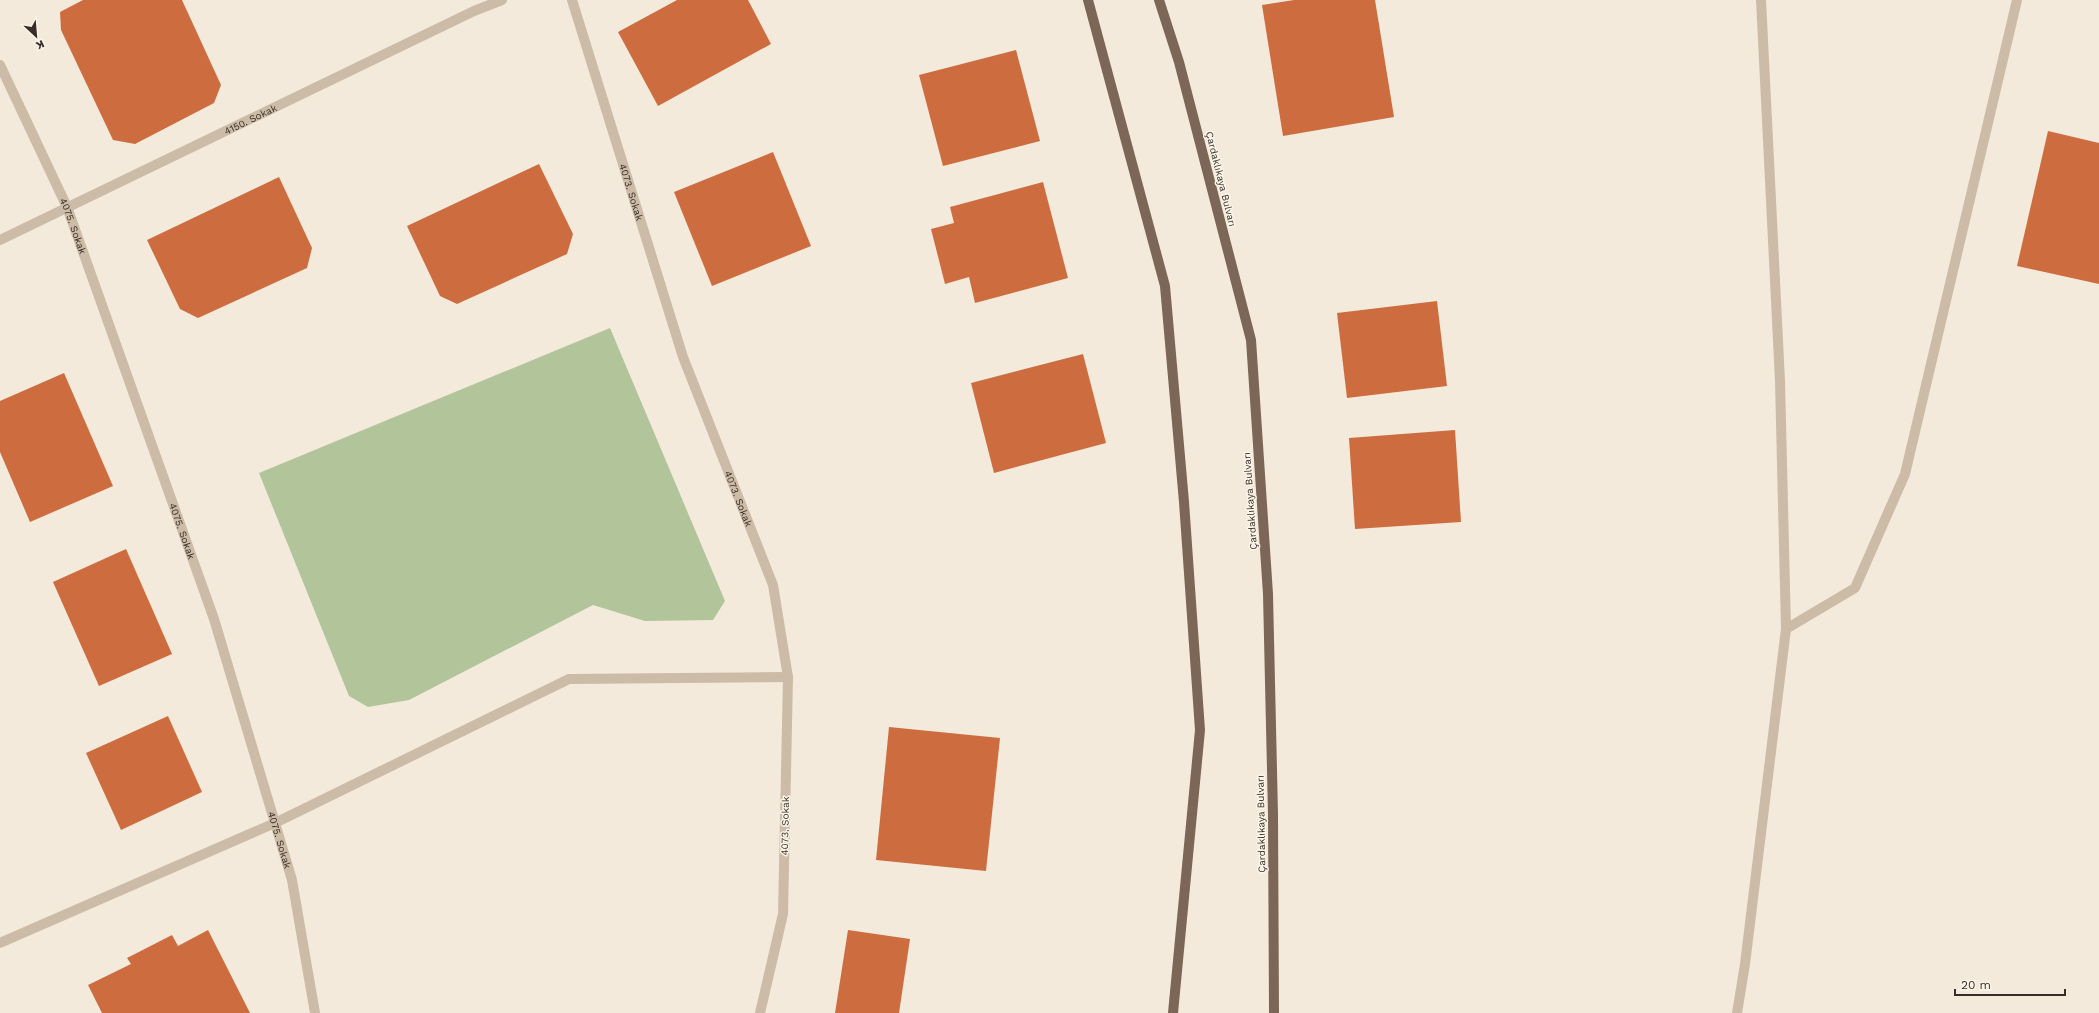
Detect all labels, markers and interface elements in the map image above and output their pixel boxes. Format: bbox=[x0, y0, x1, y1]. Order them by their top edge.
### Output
north arrow bbox=[16, 16, 56, 56]
text: K bbox=[34, 37, 46, 52]
street label: 4150. Sokak bbox=[222, 102, 279, 136]
street label: Çardaklıkaya Bulvarı bbox=[1204, 130, 1238, 228]
street label: 4073. Sokak bbox=[618, 162, 646, 222]
street label: 4075. Sokak bbox=[58, 196, 89, 256]
street label: Çardaklıkaya Bulvarı bbox=[1241, 452, 1259, 550]
street label: 4073. Sokak bbox=[723, 469, 755, 528]
street label: 4075. Sokak bbox=[167, 501, 198, 561]
street label: Çardaklıkaya Bulvarı bbox=[1255, 775, 1267, 873]
street label: 4073. Sokak bbox=[779, 796, 791, 856]
street label: 4075. Sokak bbox=[266, 810, 294, 870]
scale bar bbox=[1955, 971, 2065, 997]
text: 20 m bbox=[1961, 978, 1991, 992]

